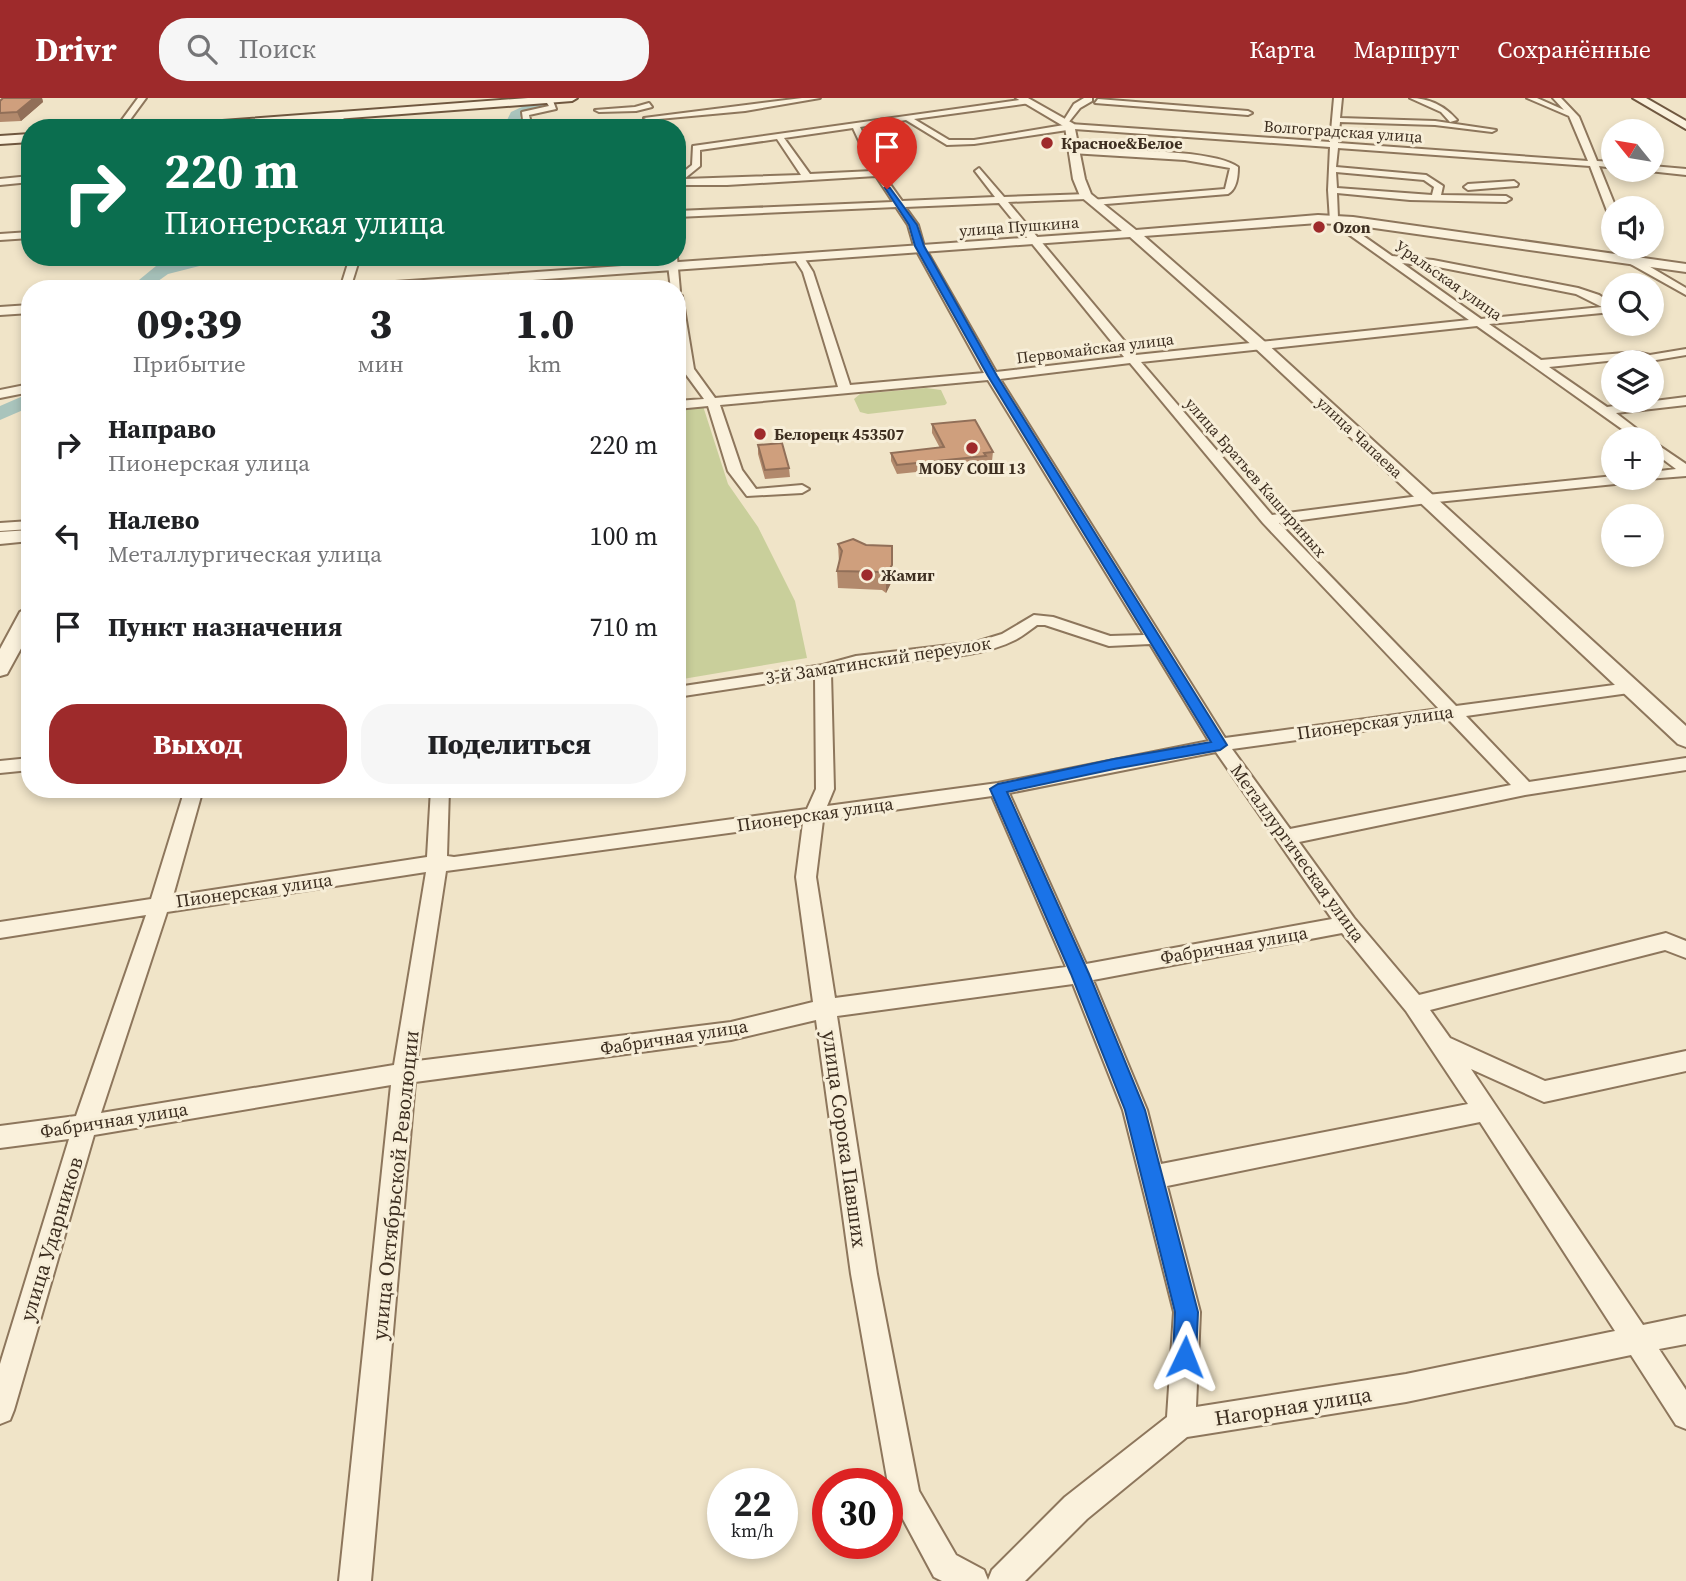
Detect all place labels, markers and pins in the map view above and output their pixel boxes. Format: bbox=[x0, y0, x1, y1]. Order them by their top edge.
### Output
pin bbox=[857, 117, 917, 189]
place label: Красное&Белое bbox=[1061, 132, 1183, 154]
marker: Красное&Белое bbox=[1039, 135, 1055, 151]
place label: Ozon bbox=[1333, 216, 1371, 238]
marker: Ozon bbox=[1311, 219, 1327, 235]
place label: Белорецк 453507 bbox=[774, 423, 905, 445]
marker: Белорецк 453507 bbox=[752, 426, 768, 442]
marker: МОБУ СОШ 13 bbox=[964, 440, 980, 456]
place label: МОБУ СОШ 13 bbox=[919, 457, 1026, 479]
place label: Жамиг bbox=[881, 564, 935, 586]
marker: Жамиг bbox=[859, 567, 875, 583]

